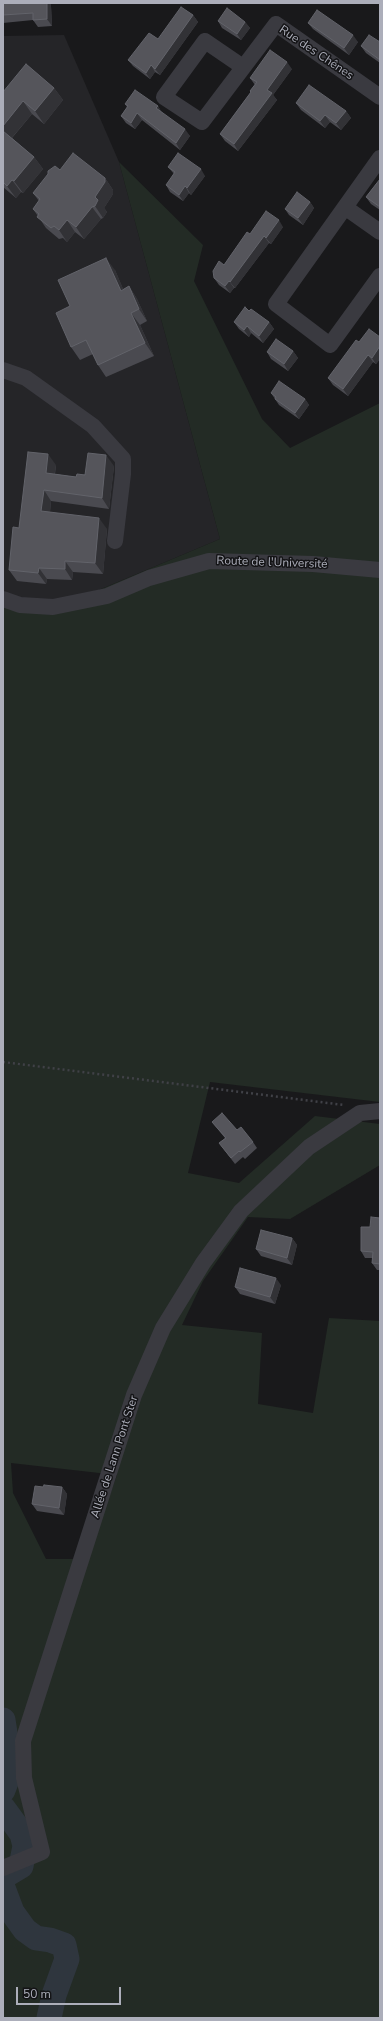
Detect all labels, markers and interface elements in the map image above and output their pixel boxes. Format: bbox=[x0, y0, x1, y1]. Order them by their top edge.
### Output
street label: Rue des Chênes bbox=[276, 23, 356, 83]
street label: Route de l'Université bbox=[216, 554, 328, 572]
street label: Allée de Lann Pont Ster bbox=[88, 1394, 142, 1520]
scale bar bbox=[18, 1979, 123, 2005]
text: 50 m bbox=[23, 1986, 51, 2002]

